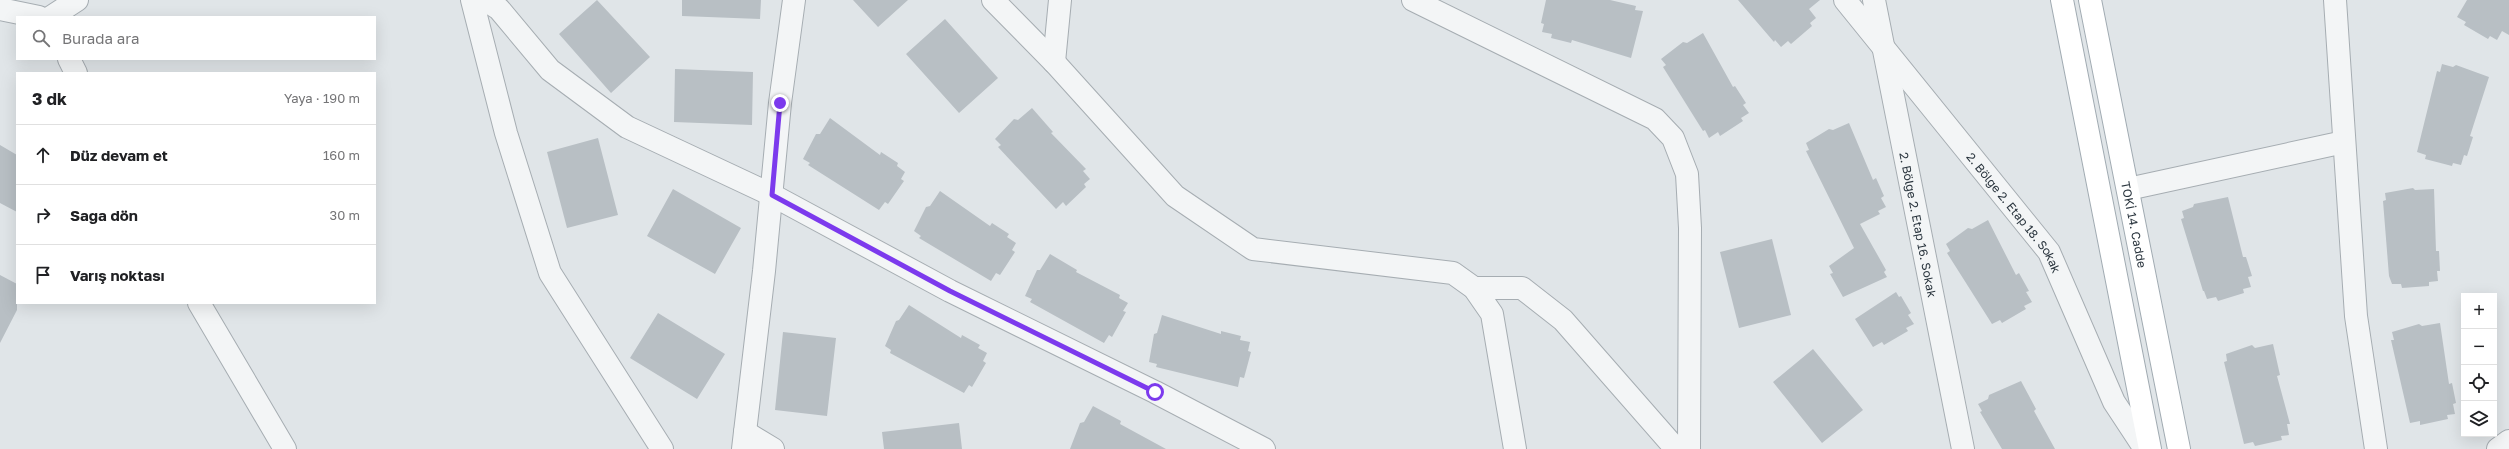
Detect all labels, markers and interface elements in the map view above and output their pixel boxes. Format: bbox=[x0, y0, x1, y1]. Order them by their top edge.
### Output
search box bbox=[16, 16, 376, 60]
icon: search bbox=[30, 27, 52, 49]
text: Burada ara bbox=[62, 29, 139, 47]
text: 3 dk bbox=[32, 88, 67, 109]
text: Yaya · 190 m bbox=[284, 90, 360, 106]
route end bbox=[771, 94, 789, 112]
icon: ahead bbox=[32, 144, 54, 166]
text: Düz devam et bbox=[70, 146, 168, 164]
text: 160 m bbox=[323, 147, 360, 163]
street label: 2. Bölge 2. Etap 18. Sokak bbox=[1964, 149, 2065, 275]
street label: 2. Bölge 2. Etap 16. Sokak bbox=[1897, 151, 1940, 299]
street label: TOKİ 14. Cadde bbox=[2119, 180, 2150, 269]
icon: right bbox=[32, 204, 54, 226]
text: Sağa dön bbox=[70, 206, 138, 224]
text: 30 m bbox=[330, 207, 360, 223]
icon: arrive bbox=[32, 264, 54, 286]
text: Varış noktası bbox=[70, 266, 165, 284]
map controls bbox=[2461, 293, 2497, 437]
button: + bbox=[2461, 293, 2497, 329]
button: − bbox=[2461, 329, 2497, 365]
button: locate bbox=[2461, 365, 2497, 401]
route start bbox=[1146, 383, 1164, 401]
button: layers bbox=[2461, 401, 2497, 437]

